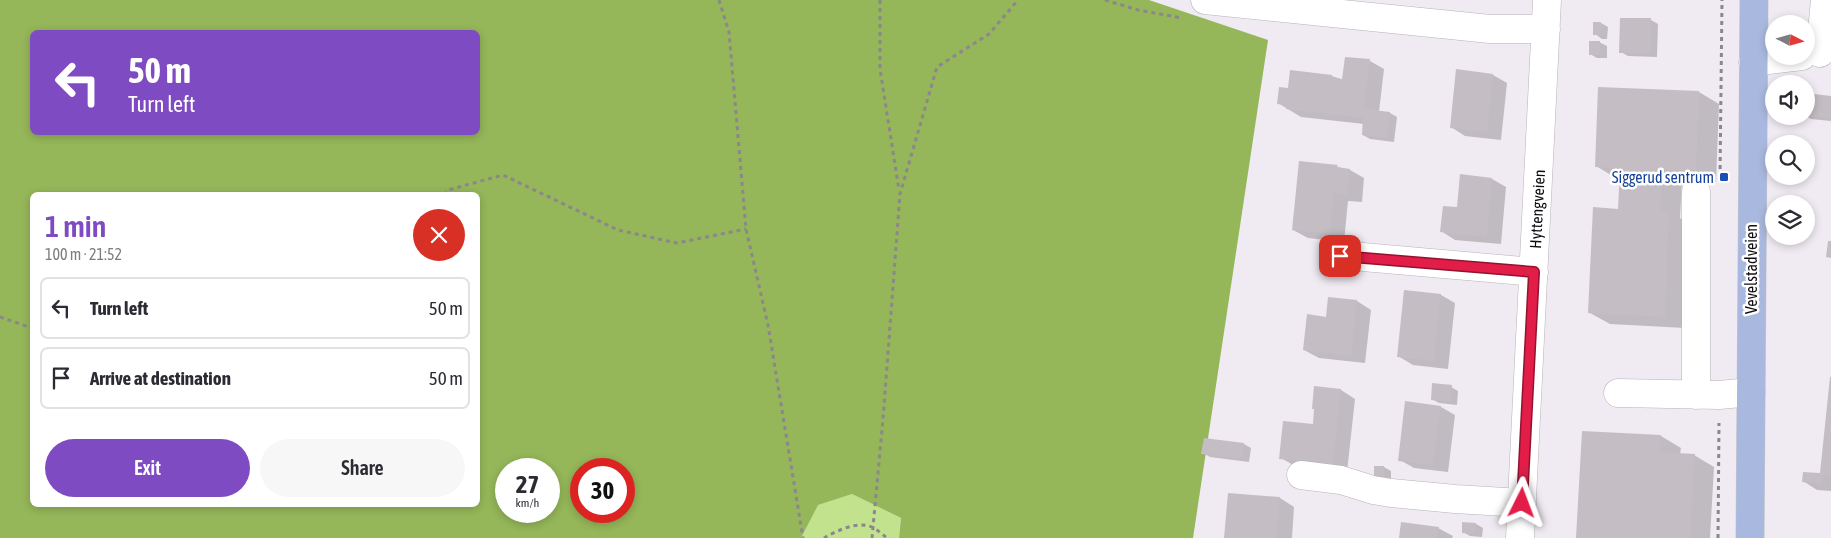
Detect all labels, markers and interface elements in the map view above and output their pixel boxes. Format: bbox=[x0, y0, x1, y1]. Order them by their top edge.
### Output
north arrow bbox=[1765, 15, 1815, 65]
map controls bbox=[1765, 15, 1815, 245]
icon: left bbox=[45, 50, 110, 115]
text: 50 m bbox=[128, 50, 191, 90]
button: sound bbox=[1765, 75, 1815, 125]
text: Turn left bbox=[128, 91, 195, 117]
button: search bbox=[1765, 135, 1815, 185]
place label: Siggerud sentrum bbox=[1612, 168, 1714, 187]
street label: Hyttengveien bbox=[1526, 169, 1549, 249]
marker: Siggerud sentrum bbox=[1718, 171, 1730, 183]
button: layers bbox=[1765, 195, 1815, 245]
text: 1 min bbox=[45, 209, 106, 243]
button: close bbox=[413, 209, 465, 261]
street label: Vevelstadveien bbox=[1742, 224, 1760, 314]
pin bbox=[1319, 235, 1361, 277]
icon: arrive bbox=[1326, 242, 1354, 270]
text: 100 m · 21:52 bbox=[45, 245, 122, 263]
icon: left bbox=[47, 294, 75, 322]
text: Turn left bbox=[90, 297, 148, 319]
text: 50 m bbox=[429, 297, 463, 319]
icon: arrive bbox=[47, 364, 75, 392]
text: Arrive at destination bbox=[90, 367, 231, 389]
text: 50 m bbox=[429, 367, 463, 389]
button: Exit bbox=[45, 439, 250, 497]
button: Share bbox=[260, 439, 465, 497]
speed limit sign: 30 bbox=[570, 458, 635, 523]
text: 27 bbox=[516, 470, 539, 498]
position arrow bbox=[1495, 476, 1547, 528]
text: km/h bbox=[516, 496, 539, 510]

